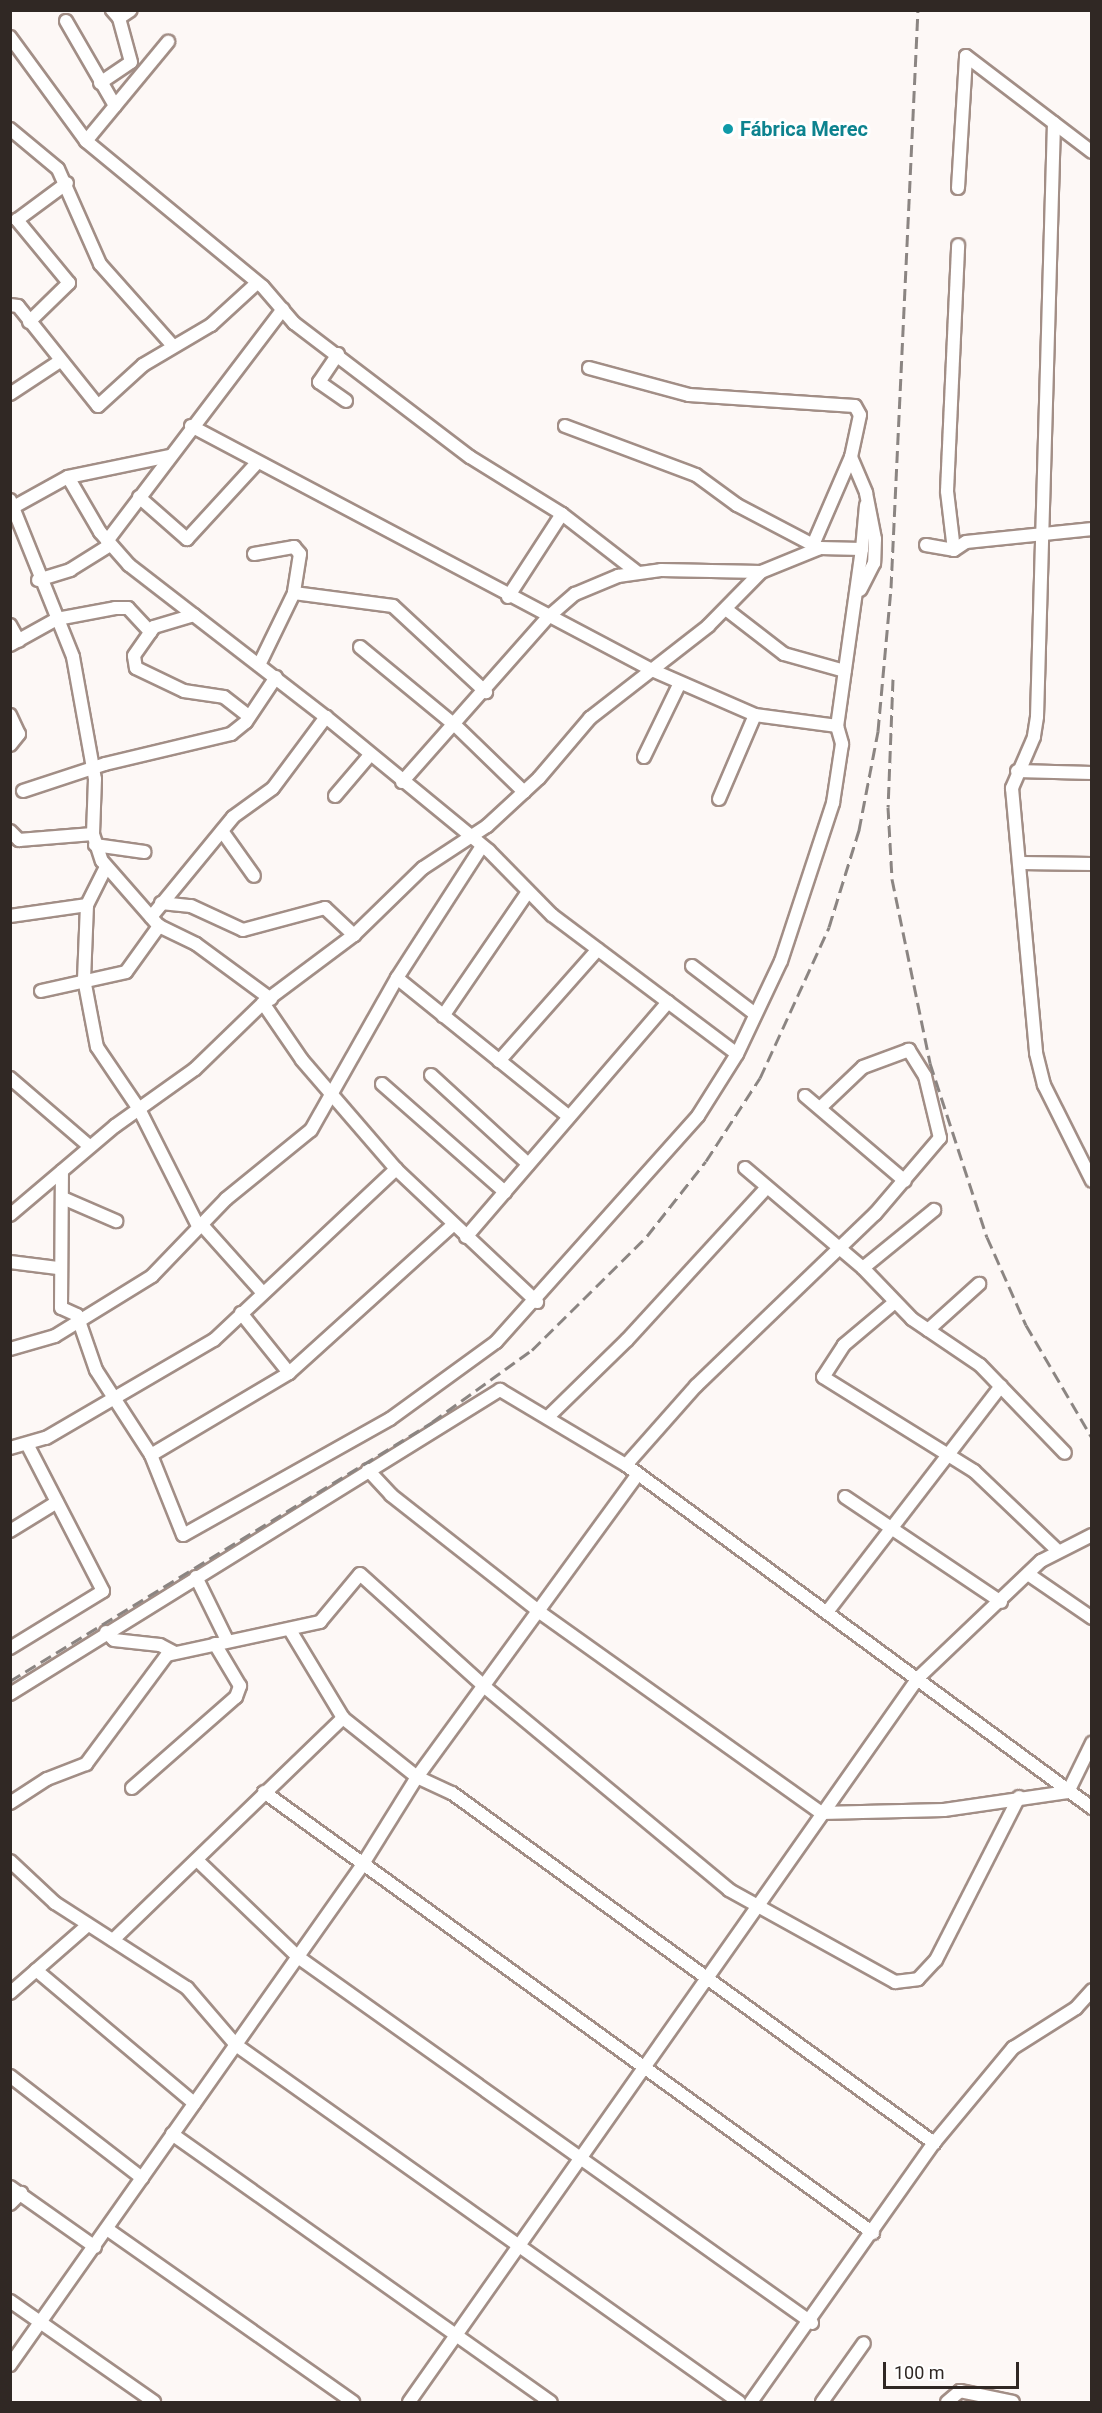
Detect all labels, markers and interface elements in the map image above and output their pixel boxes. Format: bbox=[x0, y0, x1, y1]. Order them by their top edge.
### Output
place label: Fábrica Merec bbox=[740, 117, 868, 141]
marker: Fábrica Merec bbox=[721, 122, 735, 136]
scale bar bbox=[886, 2350, 1022, 2388]
text: 100 m bbox=[894, 2362, 945, 2383]

